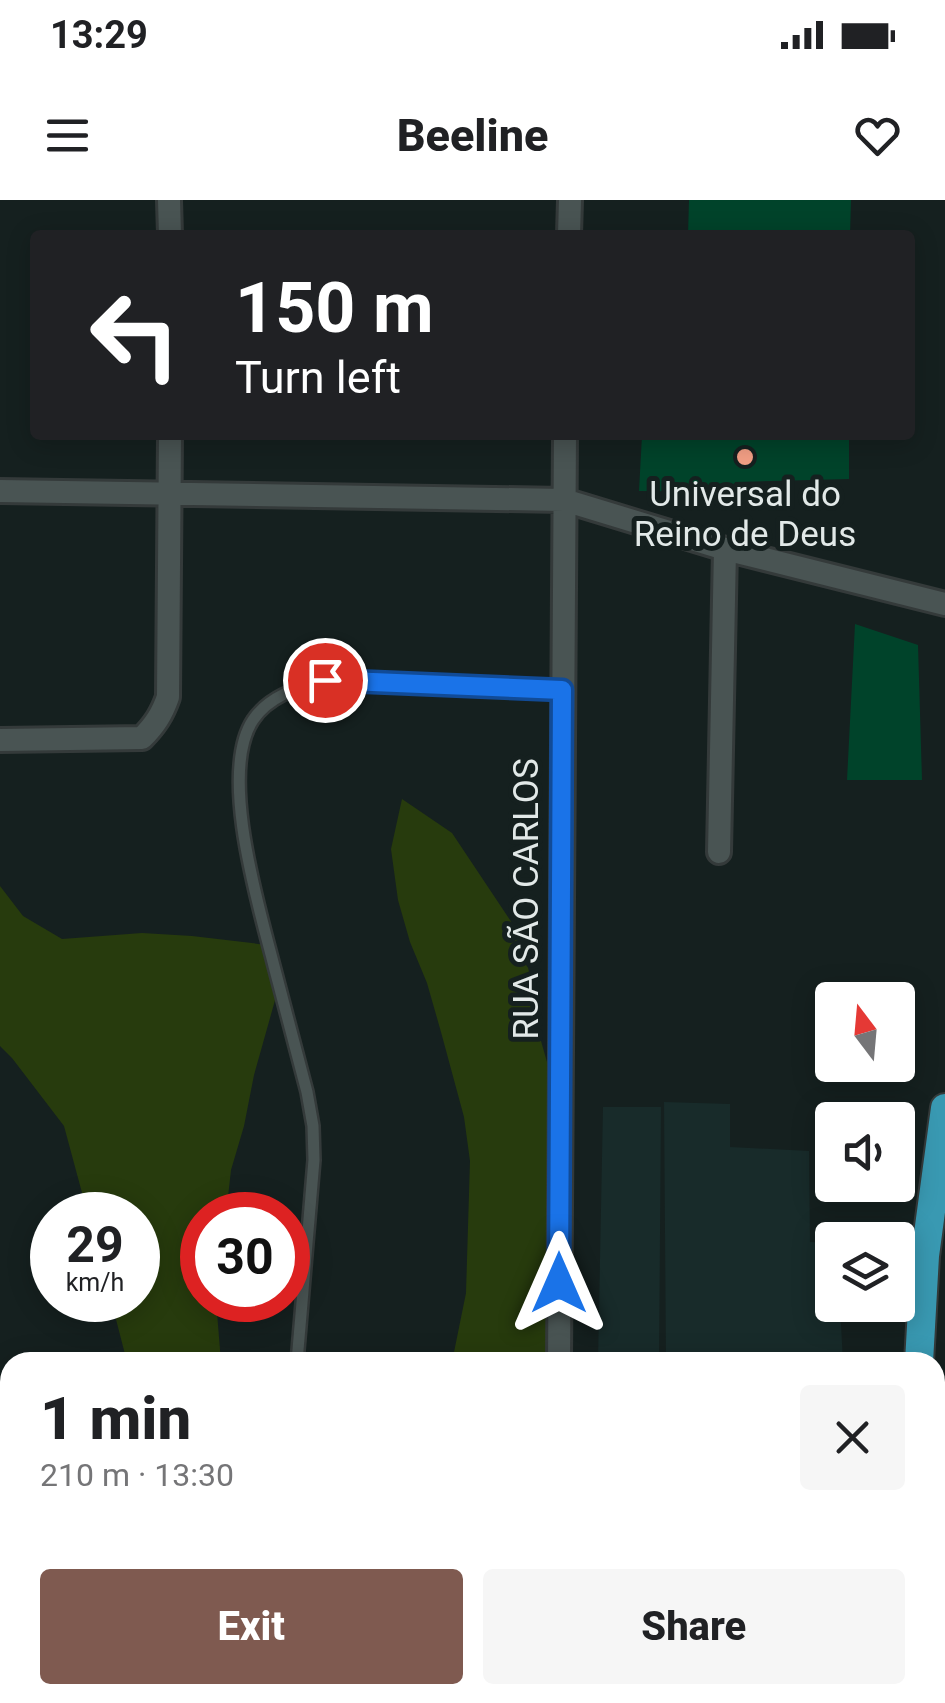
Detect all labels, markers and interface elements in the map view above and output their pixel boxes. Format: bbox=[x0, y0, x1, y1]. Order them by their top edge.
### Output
text: 13:29 bbox=[50, 13, 148, 57]
icon: menu bbox=[40, 108, 95, 163]
icon: heart bbox=[850, 108, 905, 163]
text: Beeline bbox=[397, 109, 548, 162]
text: 150 m bbox=[235, 267, 434, 349]
icon: left bbox=[70, 270, 200, 400]
text: Turn left bbox=[235, 351, 401, 404]
marker: Universal do Reino de Deus bbox=[734, 446, 756, 468]
place label: Universal do Reino de Deus bbox=[634, 474, 856, 555]
pin bbox=[283, 638, 368, 723]
icon: arrive bbox=[298, 653, 353, 708]
street label: RUA SÃO CARLOS bbox=[506, 758, 547, 1040]
north arrow bbox=[815, 982, 915, 1082]
map controls bbox=[815, 982, 915, 1322]
button: sound bbox=[815, 1102, 915, 1202]
speed limit sign: 30 bbox=[180, 1192, 310, 1322]
text: 29 bbox=[66, 1216, 124, 1274]
button: layers bbox=[815, 1222, 915, 1322]
position arrow bbox=[507, 1231, 611, 1335]
text: km/h bbox=[66, 1268, 124, 1297]
text: 1 min bbox=[40, 1383, 191, 1454]
button: close bbox=[800, 1385, 905, 1490]
text: 210 m · 13:30 bbox=[40, 1456, 234, 1494]
button: Exit bbox=[40, 1569, 463, 1684]
button: Share bbox=[483, 1569, 905, 1684]

